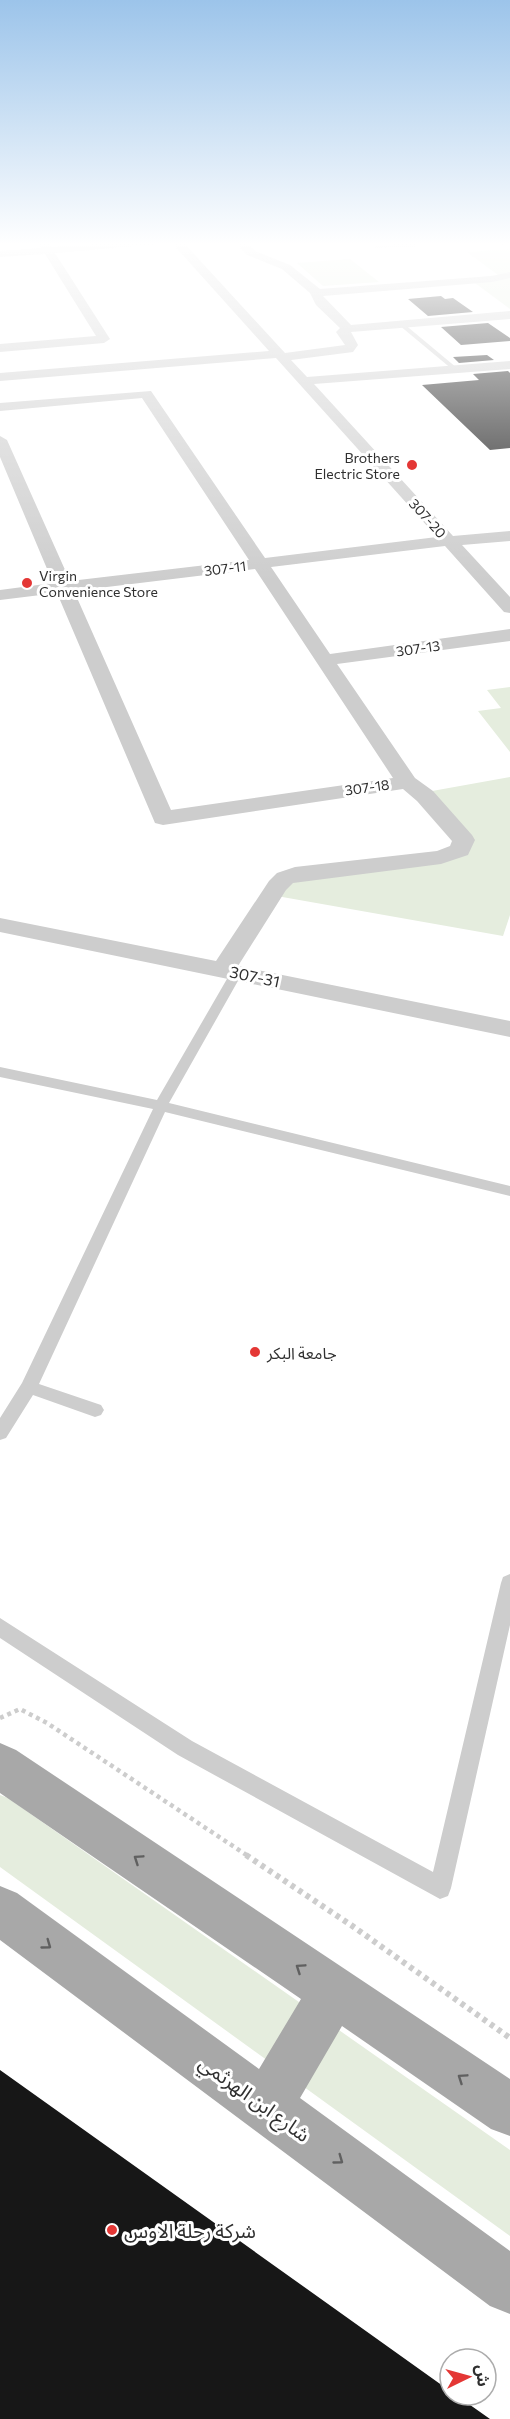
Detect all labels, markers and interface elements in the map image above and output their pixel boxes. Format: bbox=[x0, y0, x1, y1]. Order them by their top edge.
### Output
place label: Brothers Electric Store bbox=[314, 449, 400, 482]
marker: Brothers Electric Store bbox=[405, 458, 419, 472]
street label: 307-20 bbox=[406, 495, 450, 541]
street label: 307-11 bbox=[203, 557, 247, 579]
place label: Virgin Convenience Store bbox=[39, 567, 158, 600]
marker: Virgin Convenience Store bbox=[20, 576, 34, 590]
street label: 307-13 bbox=[395, 636, 441, 660]
street label: 307-18 bbox=[344, 775, 390, 799]
street label: 307-31 bbox=[228, 961, 282, 991]
place label: جامعة البكر bbox=[266, 1343, 337, 1363]
marker: جامعة البكر bbox=[248, 1345, 262, 1359]
one-way arrow bbox=[134, 1855, 145, 1866]
one-way arrow bbox=[41, 1938, 52, 1949]
one-way arrow bbox=[296, 1964, 306, 1976]
street label: شارع ابن الهرثمي bbox=[192, 2050, 315, 2150]
one-way arrow bbox=[457, 2074, 468, 2085]
one-way arrow bbox=[333, 2153, 344, 2164]
place label: شركة رحلة الاوس bbox=[124, 2218, 256, 2243]
marker: شركة رحلة الاوس bbox=[105, 2223, 119, 2237]
north arrow bbox=[438, 2347, 498, 2407]
text: ش bbox=[472, 2364, 494, 2388]

